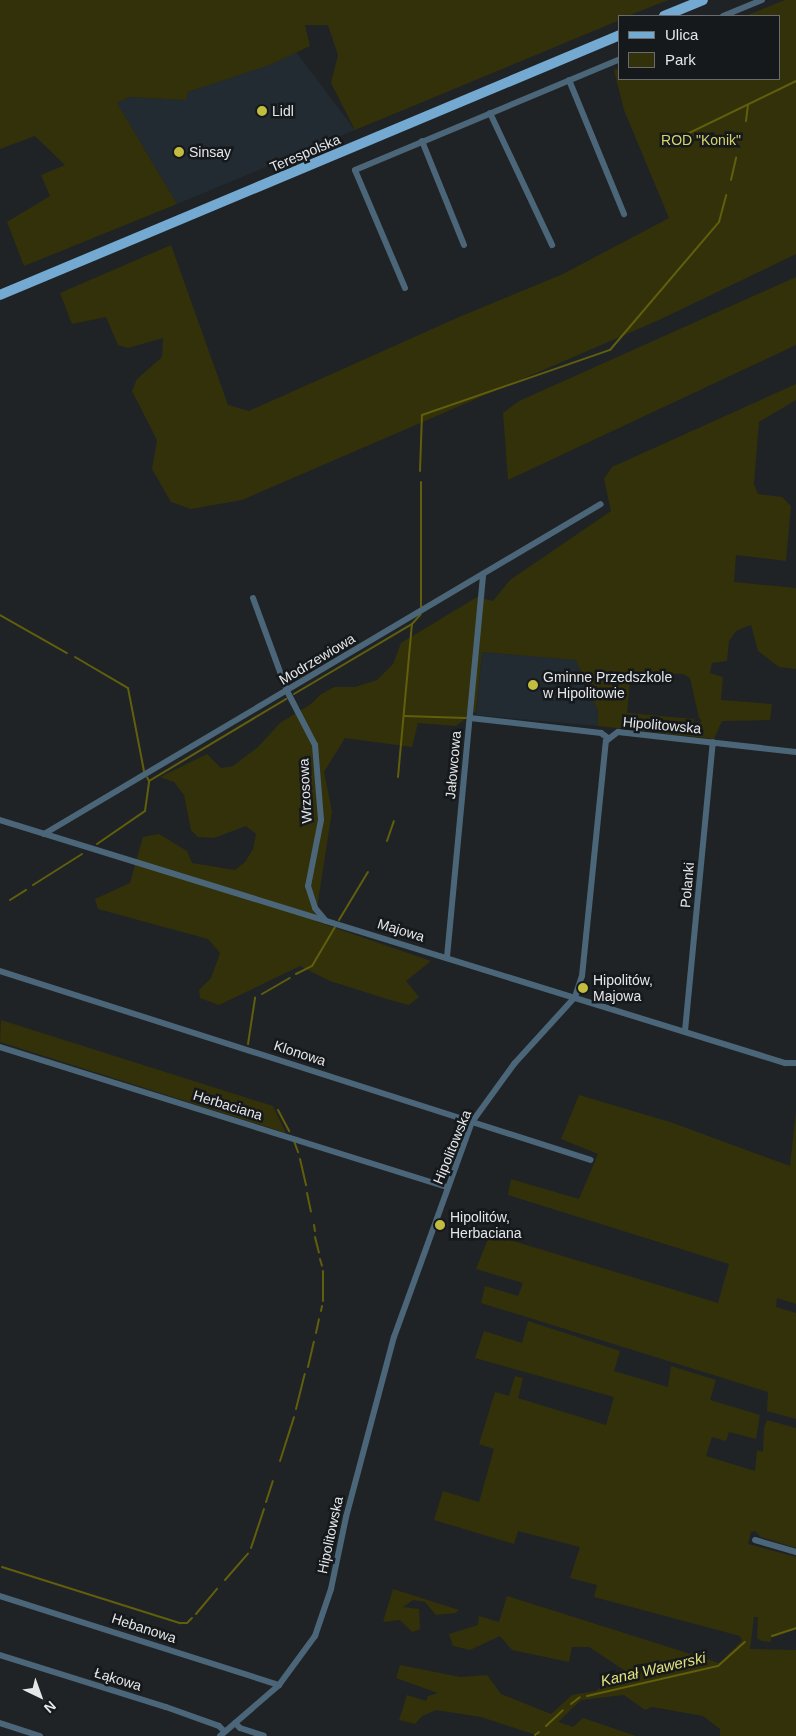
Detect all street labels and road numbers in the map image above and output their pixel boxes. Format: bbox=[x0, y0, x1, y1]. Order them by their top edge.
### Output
street label: Terespolska bbox=[267, 131, 343, 175]
street label: Modrzewiowa bbox=[276, 630, 358, 688]
street label: Hipolitowska bbox=[622, 713, 702, 737]
street label: Jałowcowa bbox=[442, 730, 464, 800]
street label: Wrzosowa bbox=[295, 758, 315, 824]
street label: Polanki bbox=[677, 861, 697, 909]
street label: Majowa bbox=[375, 915, 427, 945]
street label: Klonowa bbox=[272, 1037, 328, 1069]
street label: Herbaciana bbox=[191, 1087, 265, 1123]
street label: Hipolitowska bbox=[429, 1107, 475, 1187]
street label: Hipolitowska bbox=[314, 1495, 346, 1575]
street label: Hebanowa bbox=[110, 1610, 178, 1646]
street label: Łąkowa bbox=[92, 1664, 144, 1694]

